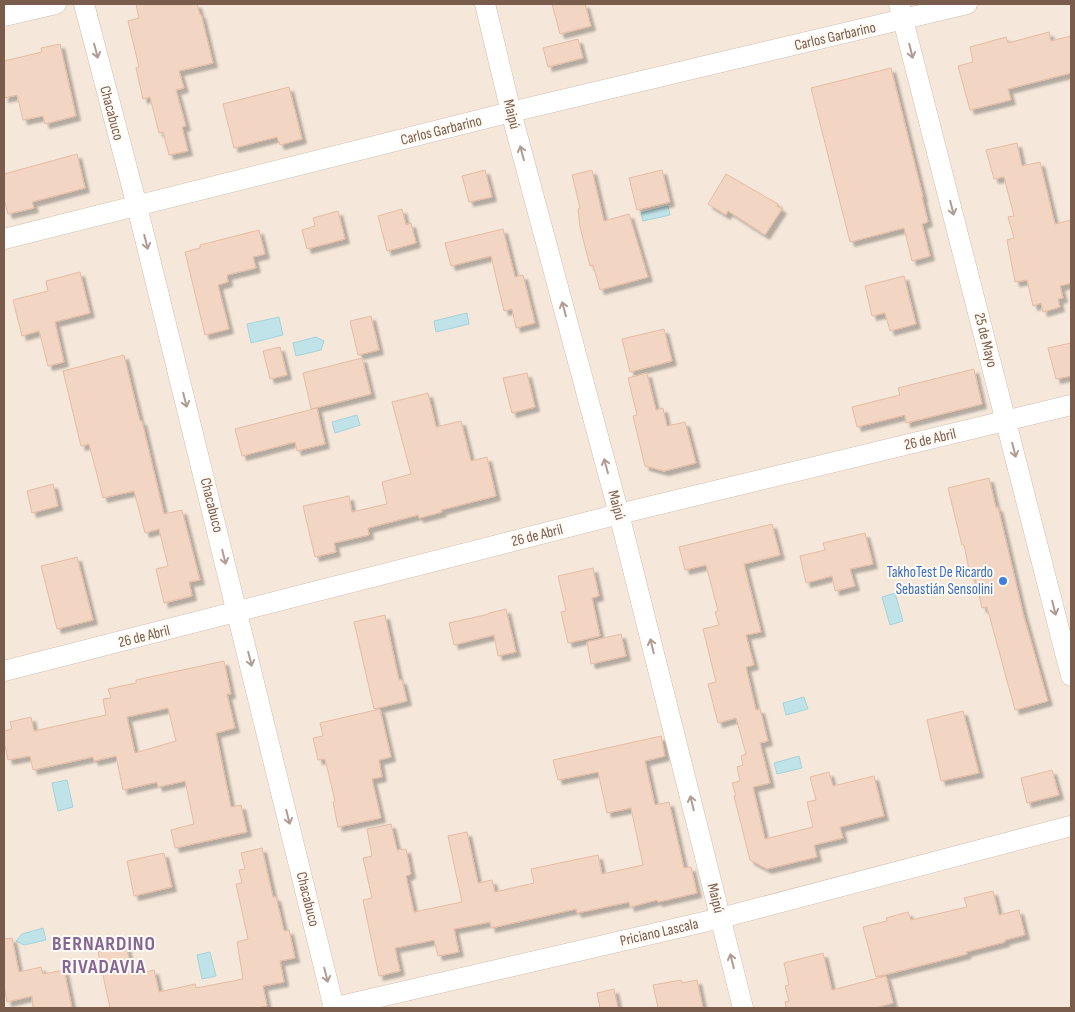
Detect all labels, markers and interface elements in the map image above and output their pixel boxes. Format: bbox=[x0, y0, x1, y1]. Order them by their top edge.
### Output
street label: Carlos Garbarino bbox=[792, 18, 878, 55]
one-way arrow bbox=[92, 42, 101, 58]
one-way arrow bbox=[907, 43, 917, 59]
street label: Chacabuco bbox=[95, 84, 128, 142]
street label: Maipú bbox=[499, 97, 524, 131]
street label: Carlos Garbarino bbox=[399, 111, 484, 150]
one-way arrow bbox=[517, 145, 527, 161]
one-way arrow bbox=[948, 200, 957, 216]
one-way arrow bbox=[142, 233, 151, 249]
one-way arrow bbox=[559, 302, 569, 318]
street label: 25 de Mayo bbox=[970, 311, 1001, 369]
one-way arrow bbox=[181, 391, 190, 407]
street label: 26 de Abril bbox=[902, 424, 958, 455]
one-way arrow bbox=[1010, 442, 1019, 458]
one-way arrow bbox=[601, 459, 611, 475]
street label: Chacabuco bbox=[196, 476, 227, 534]
street label: Maipú bbox=[603, 488, 630, 522]
street label: 26 de Abril bbox=[509, 520, 565, 551]
one-way arrow bbox=[220, 549, 230, 565]
place label: TakhoTest De Ricardo Sebastián Sensolini bbox=[887, 563, 993, 599]
marker: TakhoTest De Ricardo Sebastián Sensolini bbox=[997, 575, 1009, 587]
one-way arrow bbox=[1050, 600, 1059, 616]
street label: 26 de Abril bbox=[116, 621, 172, 652]
one-way arrow bbox=[647, 638, 656, 654]
one-way arrow bbox=[245, 651, 255, 667]
one-way arrow bbox=[687, 796, 696, 812]
one-way arrow bbox=[284, 809, 293, 825]
street label: Chacabuco bbox=[292, 870, 323, 928]
street label: Maipú bbox=[703, 881, 728, 915]
street label: Priciano Lascala bbox=[618, 914, 700, 951]
district label: BERNARDINO RIVADAVIA bbox=[52, 932, 156, 979]
one-way arrow bbox=[726, 953, 736, 969]
one-way arrow bbox=[322, 967, 331, 983]

